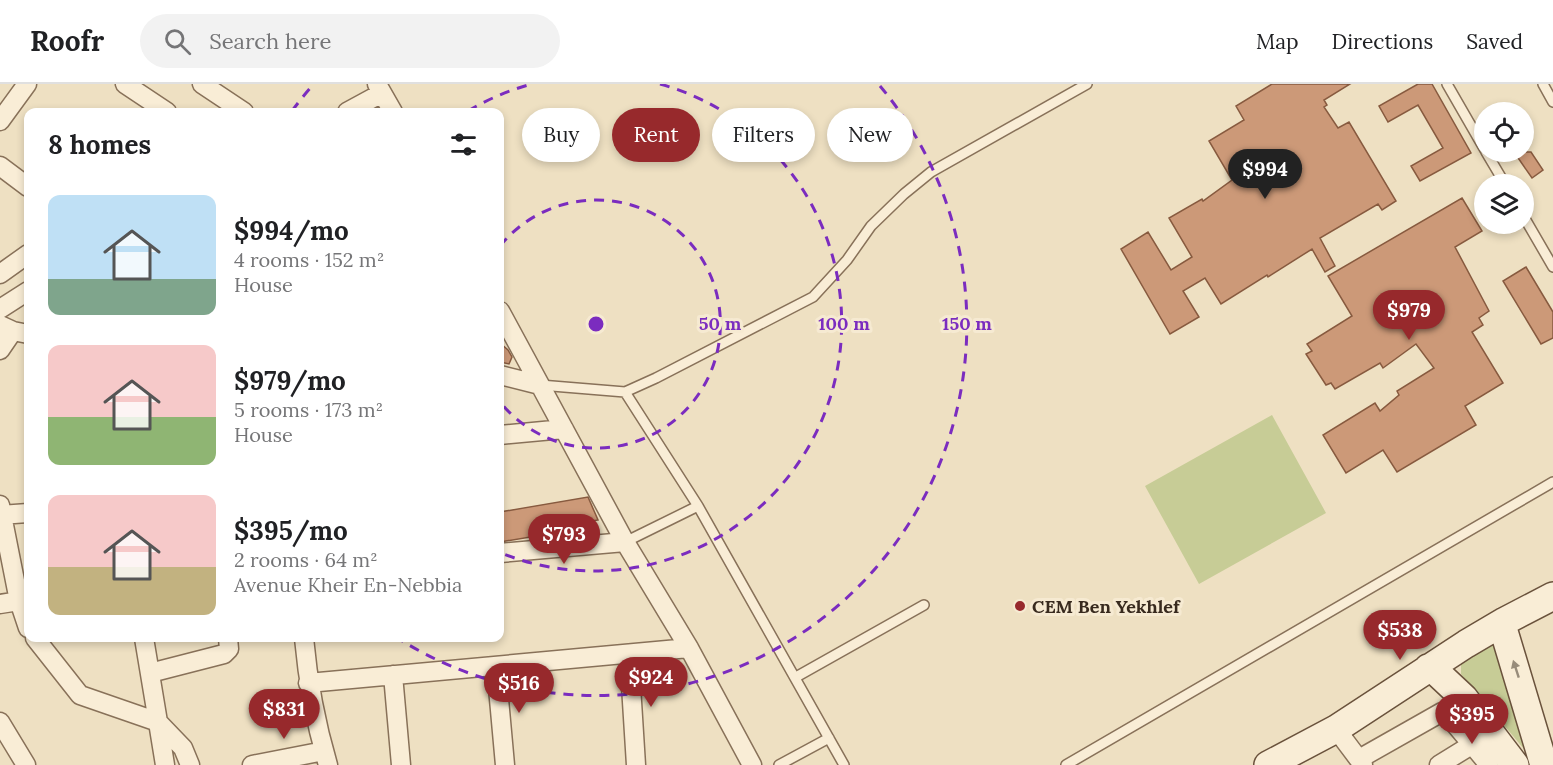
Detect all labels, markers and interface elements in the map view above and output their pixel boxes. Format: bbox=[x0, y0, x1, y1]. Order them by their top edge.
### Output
search box bbox=[140, 14, 560, 68]
text: Roofr bbox=[30, 23, 104, 59]
icon: search bbox=[161, 25, 194, 58]
text: Search here bbox=[209, 27, 331, 55]
text: Map bbox=[1256, 28, 1299, 55]
text: Directions bbox=[1332, 28, 1433, 55]
text: Saved bbox=[1466, 28, 1523, 55]
map controls bbox=[1474, 102, 1534, 234]
button: locate bbox=[1474, 102, 1534, 162]
chip: Buy bbox=[522, 108, 600, 162]
chip: Rent bbox=[612, 108, 700, 162]
chip: Filters bbox=[712, 108, 815, 162]
chip: New bbox=[827, 108, 913, 162]
text: 8 homes bbox=[48, 128, 151, 161]
icon: filters bbox=[447, 128, 480, 161]
pin: $994 bbox=[1229, 149, 1301, 200]
text: $994 bbox=[1242, 156, 1288, 181]
button: layers bbox=[1474, 174, 1534, 234]
text: $994/mo bbox=[234, 214, 349, 247]
icon: home bbox=[96, 219, 168, 291]
text: 4 rooms · 152 m² bbox=[234, 247, 384, 272]
text: House bbox=[234, 272, 293, 297]
pin: $979 bbox=[1373, 290, 1445, 341]
text: $979 bbox=[1387, 297, 1431, 322]
text: 50 m bbox=[699, 312, 742, 335]
text: 100 m bbox=[818, 312, 870, 335]
text: 150 m bbox=[942, 312, 992, 335]
centre of rings bbox=[586, 314, 606, 334]
text: $979/mo bbox=[234, 364, 346, 397]
icon: home bbox=[96, 369, 168, 441]
text: 5 rooms · 173 m² bbox=[234, 397, 383, 422]
text: House bbox=[234, 422, 293, 447]
text: $395/mo bbox=[234, 514, 348, 547]
pin: $793 bbox=[528, 514, 600, 565]
icon: home bbox=[96, 519, 168, 591]
text: $793 bbox=[542, 521, 586, 546]
text: 2 rooms · 64 m² bbox=[234, 547, 378, 572]
text: Avenue Kheir En-Nebbia bbox=[234, 572, 462, 597]
place label: CEM Ben Yekhlef bbox=[1032, 595, 1181, 618]
marker: CEM Ben Yekhlef bbox=[1013, 599, 1027, 613]
pin: $538 bbox=[1364, 610, 1436, 661]
text: $538 bbox=[1377, 617, 1423, 642]
pin: $924 bbox=[615, 657, 687, 708]
one-way arrow bbox=[1511, 660, 1520, 678]
pin: $516 bbox=[483, 663, 555, 714]
text: $924 bbox=[629, 664, 673, 689]
text: $516 bbox=[498, 670, 540, 695]
pin: $831 bbox=[248, 689, 320, 740]
pin: $395 bbox=[1436, 694, 1508, 745]
text: $831 bbox=[263, 696, 305, 721]
text: $395 bbox=[1449, 701, 1495, 726]

